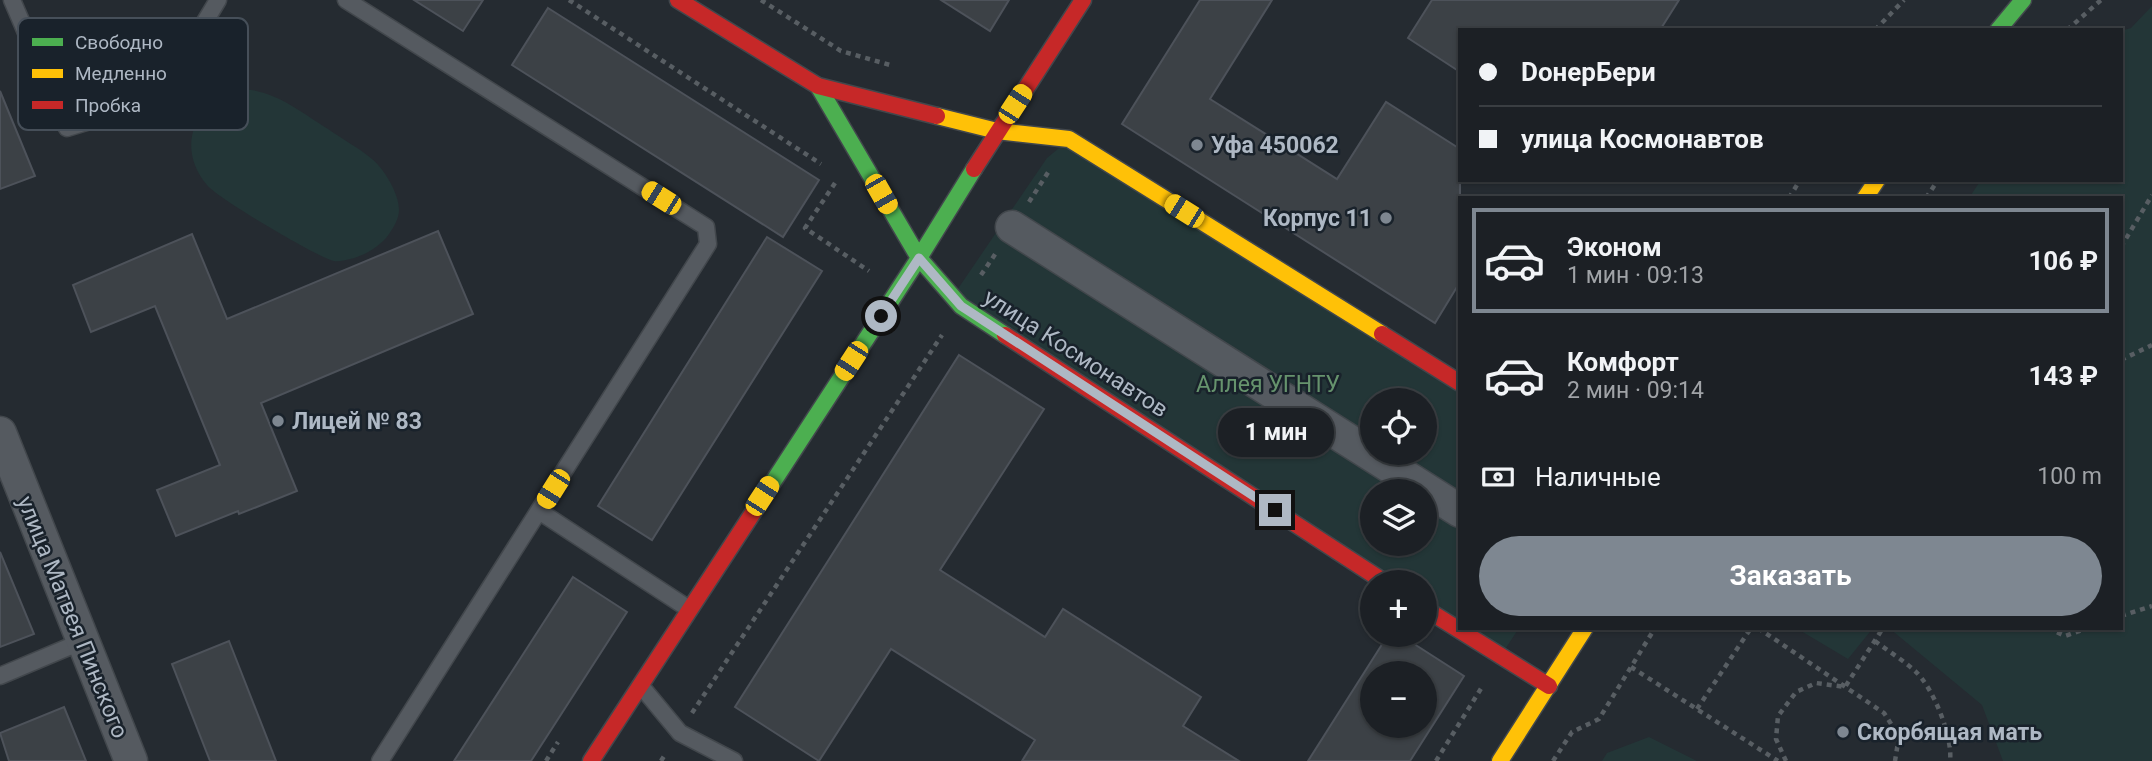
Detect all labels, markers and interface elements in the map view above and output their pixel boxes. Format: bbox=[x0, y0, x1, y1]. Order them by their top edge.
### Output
legend bbox=[18, 18, 248, 130]
text: Свободно bbox=[75, 31, 163, 54]
text: DонерБери bbox=[1521, 57, 1656, 87]
text: Медленно bbox=[75, 62, 167, 85]
car bbox=[995, 81, 1036, 127]
text: Пробка bbox=[75, 94, 141, 117]
text: улица Космонавтов bbox=[1521, 124, 1764, 154]
place label: Уфа 450062 bbox=[1211, 132, 1339, 159]
marker: Уфа 450062 bbox=[1189, 137, 1205, 153]
car bbox=[862, 171, 901, 217]
car bbox=[638, 178, 685, 218]
car bbox=[1161, 191, 1208, 231]
place label: Корпус 11 bbox=[1263, 205, 1372, 232]
marker: Корпус 11 bbox=[1378, 210, 1394, 226]
icon: car bbox=[1483, 229, 1546, 292]
text: Эконом bbox=[1567, 232, 1662, 262]
text: 106 ₽ bbox=[2028, 246, 2098, 276]
text: 1 мин · 09:13 bbox=[1567, 262, 1704, 289]
street label: улица Космонавтов bbox=[979, 284, 1173, 423]
route start bbox=[865, 300, 897, 332]
car bbox=[831, 338, 872, 384]
icon: car bbox=[1483, 344, 1546, 407]
text: Комфорт bbox=[1567, 347, 1679, 377]
text: 143 ₽ bbox=[2028, 361, 2098, 391]
park label: Аллея УГНТУ bbox=[1196, 371, 1340, 398]
text: 2 мин · 09:14 bbox=[1567, 377, 1704, 404]
map controls bbox=[1360, 388, 1437, 738]
button: locate bbox=[1360, 388, 1437, 465]
place label: Лицей № 83 bbox=[292, 408, 422, 435]
callout: 1 мин bbox=[1217, 408, 1333, 458]
marker: Лицей № 83 bbox=[270, 413, 286, 429]
text: 1 мин bbox=[1245, 419, 1307, 446]
icon: cash bbox=[1479, 458, 1517, 496]
text: Наличные bbox=[1535, 462, 1661, 492]
text: 100 m bbox=[2037, 463, 2102, 490]
car bbox=[533, 466, 574, 512]
car bbox=[742, 473, 783, 519]
button: layers bbox=[1360, 479, 1437, 556]
street label: улица Матвея Пинского bbox=[12, 492, 134, 742]
route end bbox=[1259, 494, 1291, 526]
button: Заказать bbox=[1479, 536, 2102, 616]
button: + bbox=[1360, 570, 1437, 647]
button: − bbox=[1360, 661, 1437, 738]
place label: Скорбящая мать bbox=[1857, 719, 2042, 746]
marker: Скорбящая мать bbox=[1835, 724, 1851, 740]

